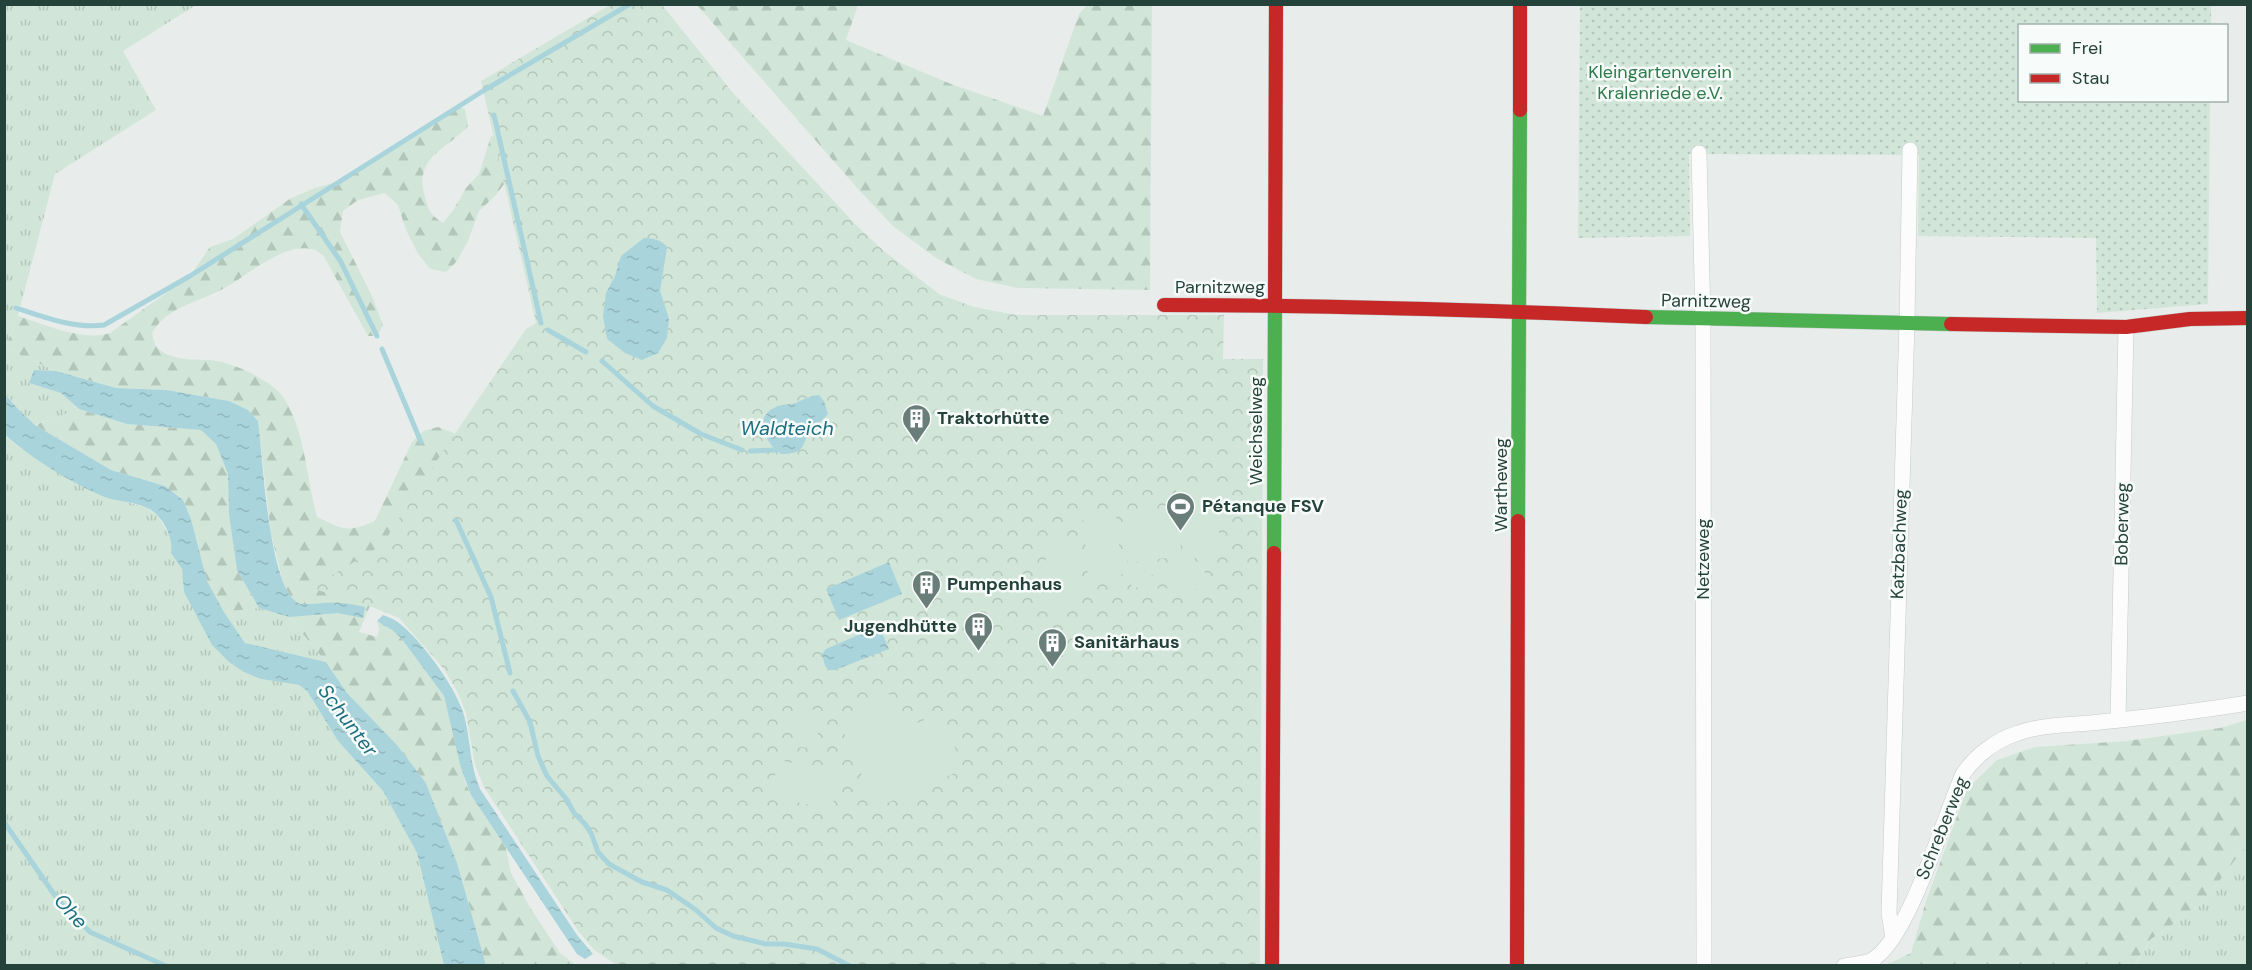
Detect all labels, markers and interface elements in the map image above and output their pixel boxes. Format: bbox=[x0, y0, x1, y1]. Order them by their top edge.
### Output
legend bbox=[2018, 24, 2228, 102]
text: Frei bbox=[2072, 36, 2103, 60]
park label: Kleingartenverein Kralenriede e.V. bbox=[1588, 60, 1732, 105]
text: Stau bbox=[2072, 66, 2110, 90]
street label: Parnitzweg bbox=[1175, 275, 1265, 299]
street label: Parnitzweg bbox=[1661, 288, 1751, 314]
street label: Weichselweg bbox=[1244, 377, 1268, 485]
building icon: Traktorhütte bbox=[900, 402, 932, 444]
place label: Traktorhütte bbox=[937, 406, 1050, 430]
water label: Waldteich bbox=[740, 415, 834, 441]
street label: Wartheweg bbox=[1489, 438, 1513, 532]
street label: Boberweg bbox=[2109, 482, 2135, 566]
street label: Katzbachweg bbox=[1885, 488, 1913, 600]
sports icon: Pétanque FSV bbox=[1165, 490, 1197, 532]
place label: Pétanque FSV bbox=[1202, 494, 1324, 518]
street label: Netzeweg bbox=[1691, 518, 1715, 600]
building icon: Pumpenhaus bbox=[910, 568, 942, 610]
place label: Pumpenhaus bbox=[947, 572, 1062, 596]
building icon: Jugendhütte bbox=[962, 610, 994, 652]
place label: Jugendhütte bbox=[844, 614, 957, 638]
building icon: Sanitärhaus bbox=[1037, 626, 1069, 668]
place label: Sanitärhaus bbox=[1074, 630, 1180, 654]
water label: Schunter bbox=[312, 679, 384, 762]
street label: Schreberweg bbox=[1910, 773, 1974, 883]
water label: Ohe bbox=[48, 888, 94, 934]

